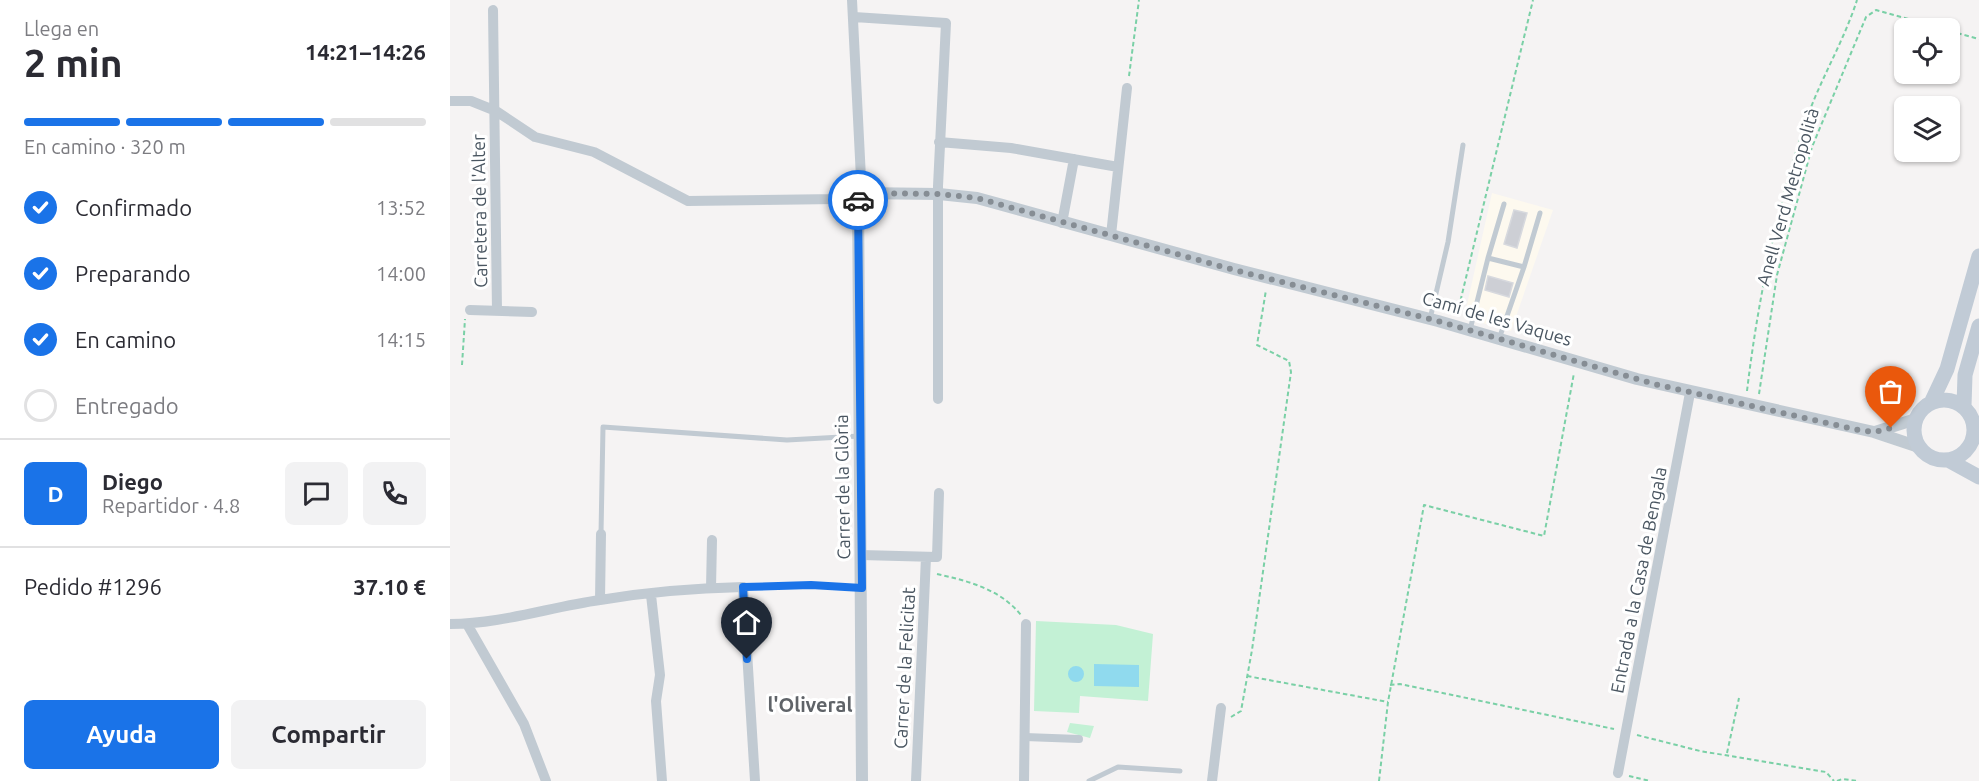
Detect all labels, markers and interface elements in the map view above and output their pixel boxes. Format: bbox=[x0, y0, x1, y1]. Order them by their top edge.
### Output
text: Llega en bbox=[24, 17, 99, 40]
map controls bbox=[1894, 18, 1960, 162]
button: locate bbox=[1894, 18, 1960, 84]
text: 14:21–14:26 bbox=[305, 39, 426, 64]
text: 2 min bbox=[24, 41, 123, 84]
button: layers bbox=[1894, 96, 1960, 162]
street label: Anell Verd Metropolità bbox=[1752, 105, 1822, 288]
street label: Carretera de l'Alter bbox=[468, 134, 490, 288]
text: En camino · 320 m bbox=[24, 135, 186, 158]
courier bbox=[828, 170, 888, 230]
icon: car bbox=[842, 184, 875, 217]
icon: check bbox=[24, 191, 57, 224]
text: Confirmado bbox=[75, 195, 192, 220]
text: 13:52 bbox=[376, 196, 426, 219]
icon: check bbox=[24, 257, 57, 290]
text: Preparando bbox=[75, 261, 191, 286]
text: 14:00 bbox=[376, 262, 426, 285]
street label: Camí de les Vaques bbox=[1420, 287, 1574, 349]
icon: check bbox=[24, 323, 57, 356]
text: En camino bbox=[75, 327, 176, 352]
text: 14:15 bbox=[376, 328, 426, 351]
pin bbox=[1865, 366, 1916, 428]
icon: bag bbox=[1874, 375, 1907, 408]
text: Entregado bbox=[75, 393, 179, 418]
street label: Carrer de la Glòria bbox=[831, 414, 853, 560]
button: chat bbox=[285, 462, 348, 525]
button: phone bbox=[363, 462, 426, 525]
street label: Entrada a la Casa de Bengala bbox=[1606, 465, 1670, 695]
text: Diego bbox=[102, 469, 163, 494]
text: D bbox=[47, 481, 64, 506]
text: Repartidor · 4.8 bbox=[102, 494, 240, 517]
text: Pedido #1296 bbox=[24, 574, 162, 599]
text: 37.10 € bbox=[353, 574, 426, 599]
street label: Carrer de la Felicitat bbox=[890, 586, 918, 749]
pin bbox=[721, 597, 772, 659]
icon: home bbox=[730, 606, 763, 639]
district label: l'Oliveral bbox=[767, 693, 853, 716]
button: Ayuda bbox=[24, 700, 219, 769]
button: Compartir bbox=[231, 700, 426, 769]

